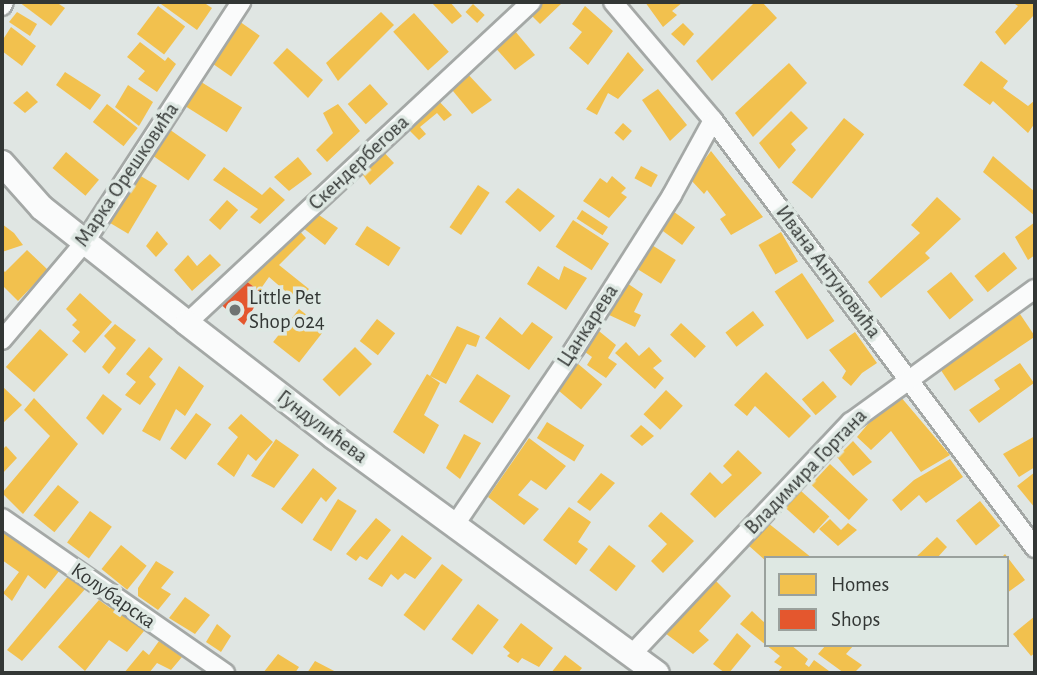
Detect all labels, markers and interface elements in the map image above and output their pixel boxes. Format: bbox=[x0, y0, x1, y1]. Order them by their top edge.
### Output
street label: Марка Орешковића bbox=[69, 98, 185, 252]
street label: Скендербегова bbox=[303, 110, 415, 216]
street label: Ивана Антуновића bbox=[770, 201, 886, 343]
street label: Цанкарева bbox=[552, 280, 624, 372]
place label: Little Pet Shop 024 bbox=[249, 285, 325, 335]
marker: Little Pet Shop 024 bbox=[227, 302, 243, 318]
street label: Гундулићева bbox=[272, 385, 372, 469]
street label: Владимира Гортана bbox=[739, 404, 873, 540]
legend bbox=[764, 556, 1009, 647]
street label: Колубарска bbox=[66, 558, 160, 634]
text: Homes bbox=[831, 574, 889, 595]
text: Shops bbox=[831, 609, 880, 630]

